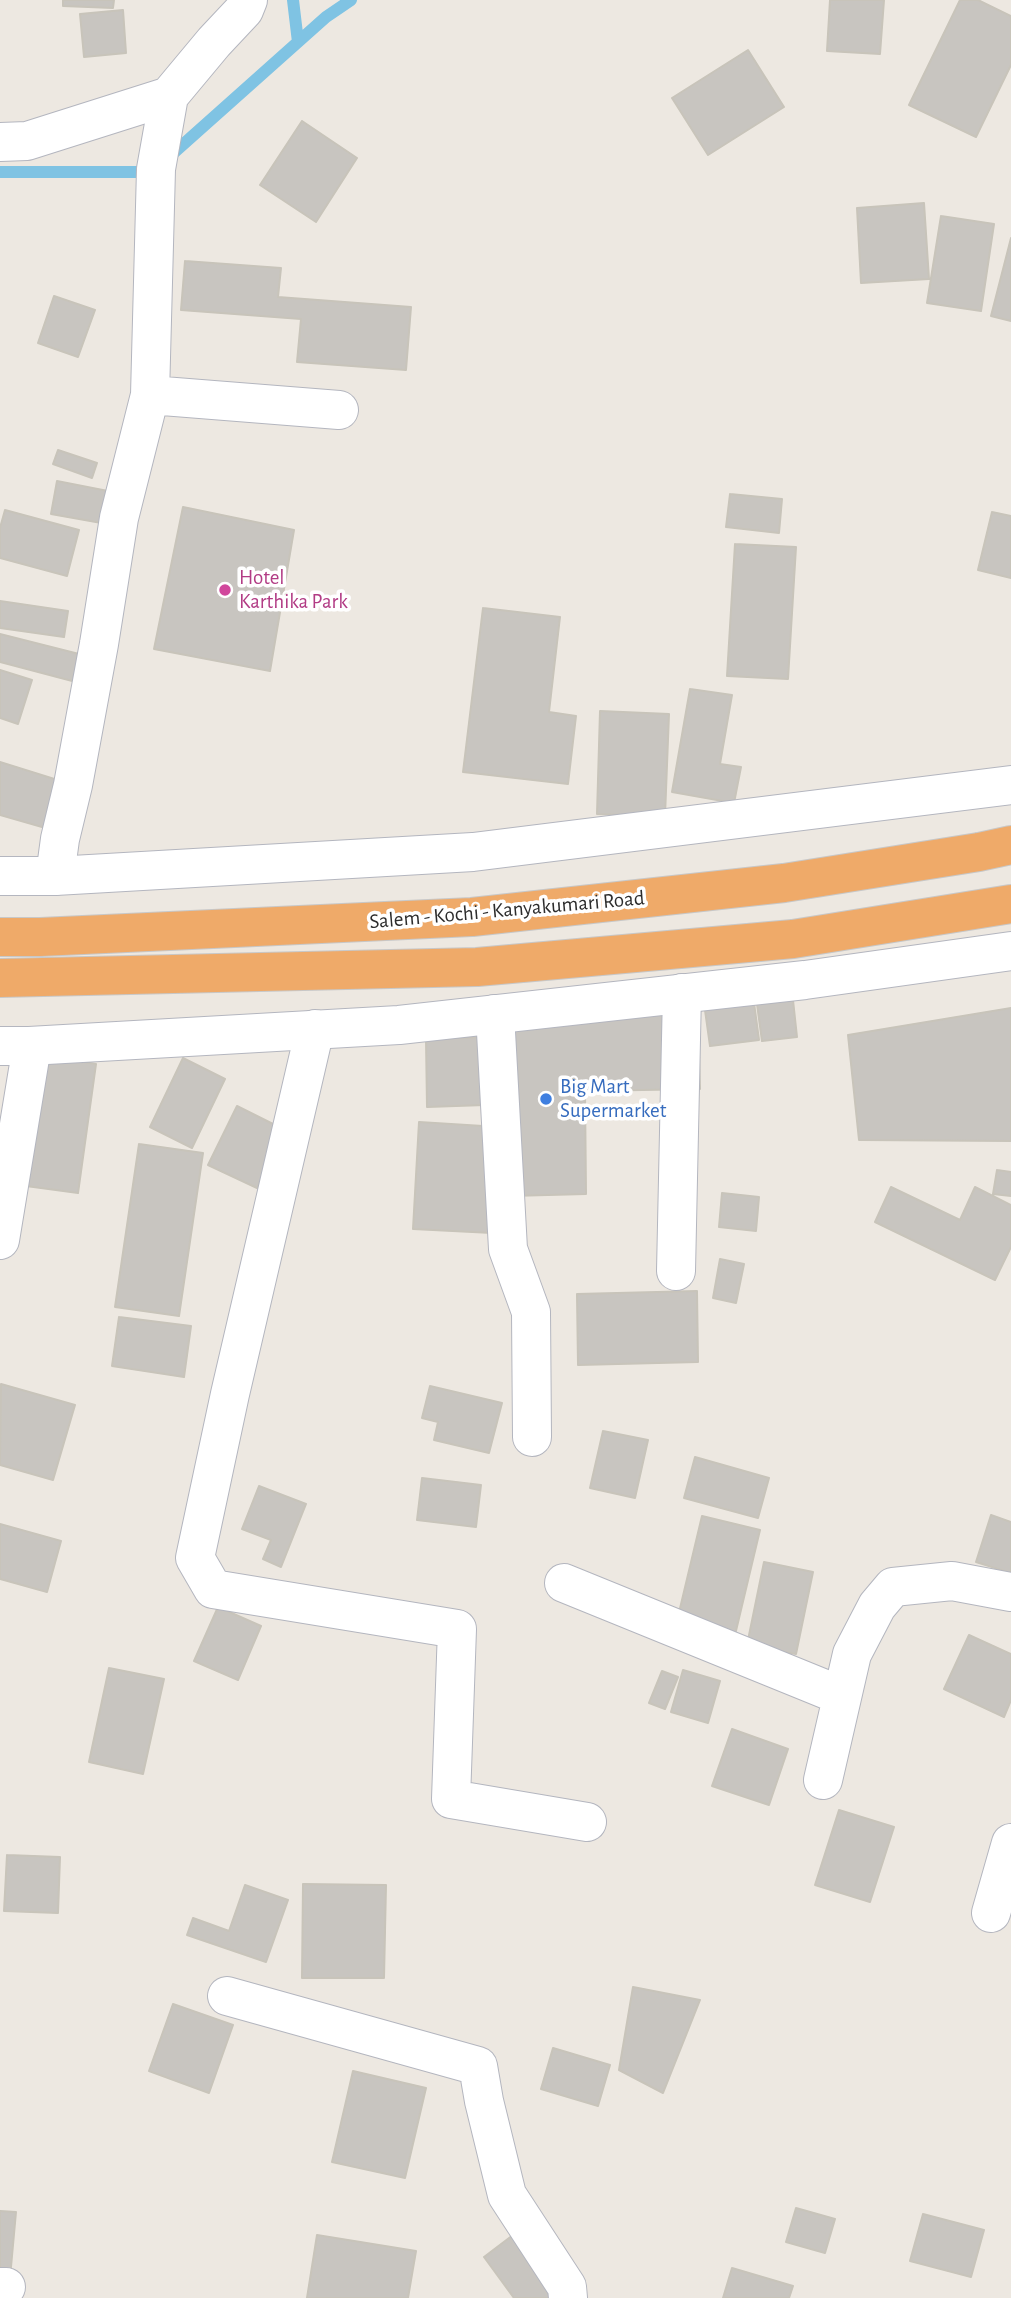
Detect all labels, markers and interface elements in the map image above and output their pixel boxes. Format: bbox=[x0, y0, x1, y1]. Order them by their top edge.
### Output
place label: Hotel Karthika Park bbox=[239, 565, 348, 615]
marker: Hotel Karthika Park bbox=[217, 582, 233, 598]
street label: Salem - Kochi - Kanyakumari Road bbox=[368, 885, 646, 935]
place label: Big Mart Supermarket bbox=[560, 1074, 666, 1124]
marker: Big Mart Supermarket bbox=[538, 1091, 554, 1107]

